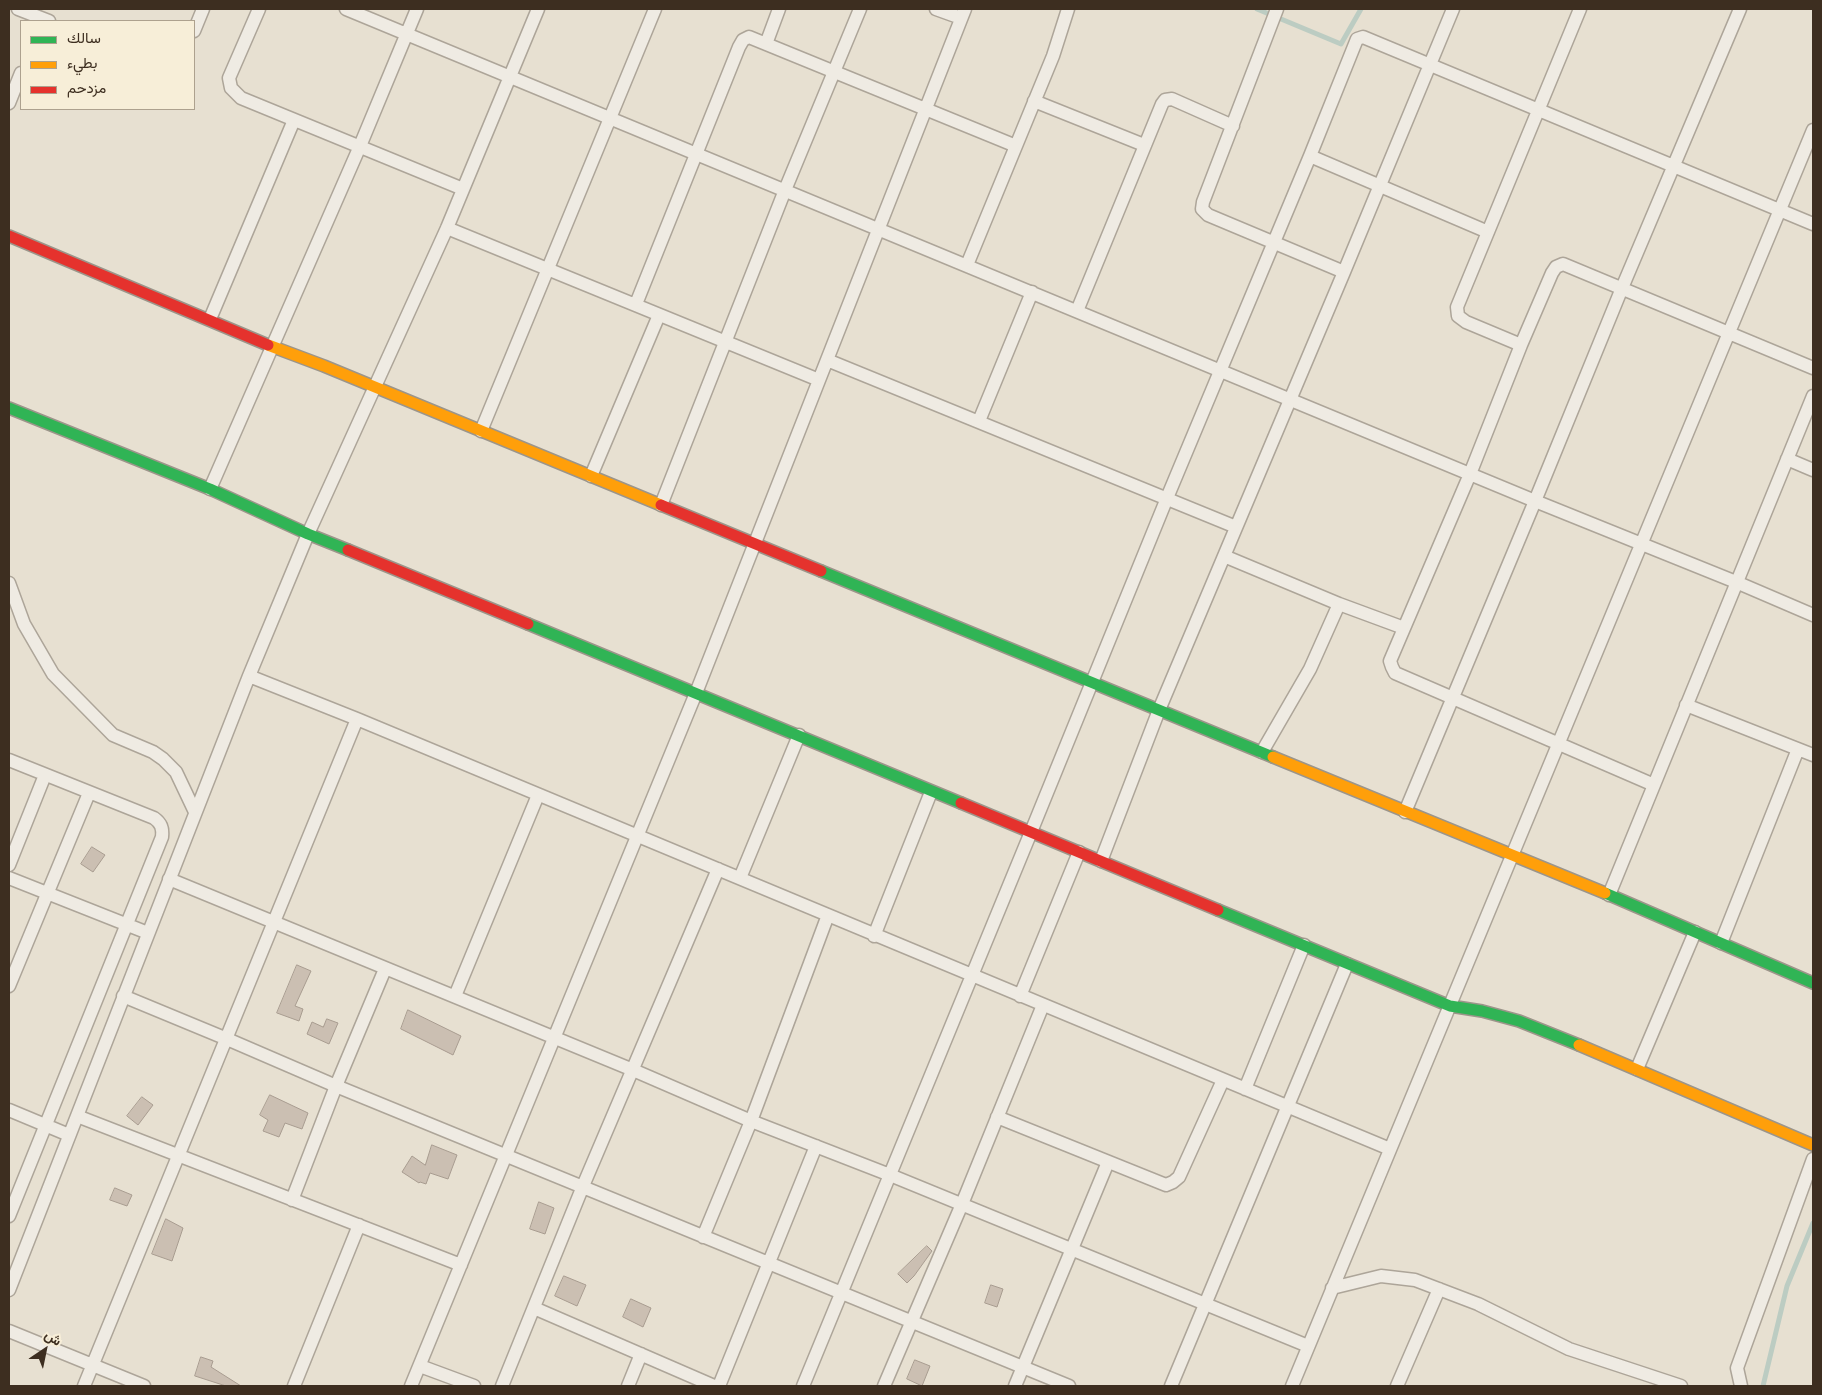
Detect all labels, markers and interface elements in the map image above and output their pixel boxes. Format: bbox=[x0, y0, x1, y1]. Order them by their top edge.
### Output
legend bbox=[20, 20, 195, 110]
text: سالك bbox=[67, 28, 101, 47]
text: بطيء bbox=[67, 53, 97, 72]
text: مزدحم bbox=[67, 78, 106, 97]
north arrow bbox=[20, 1325, 70, 1375]
text: ش bbox=[41, 1325, 65, 1350]

